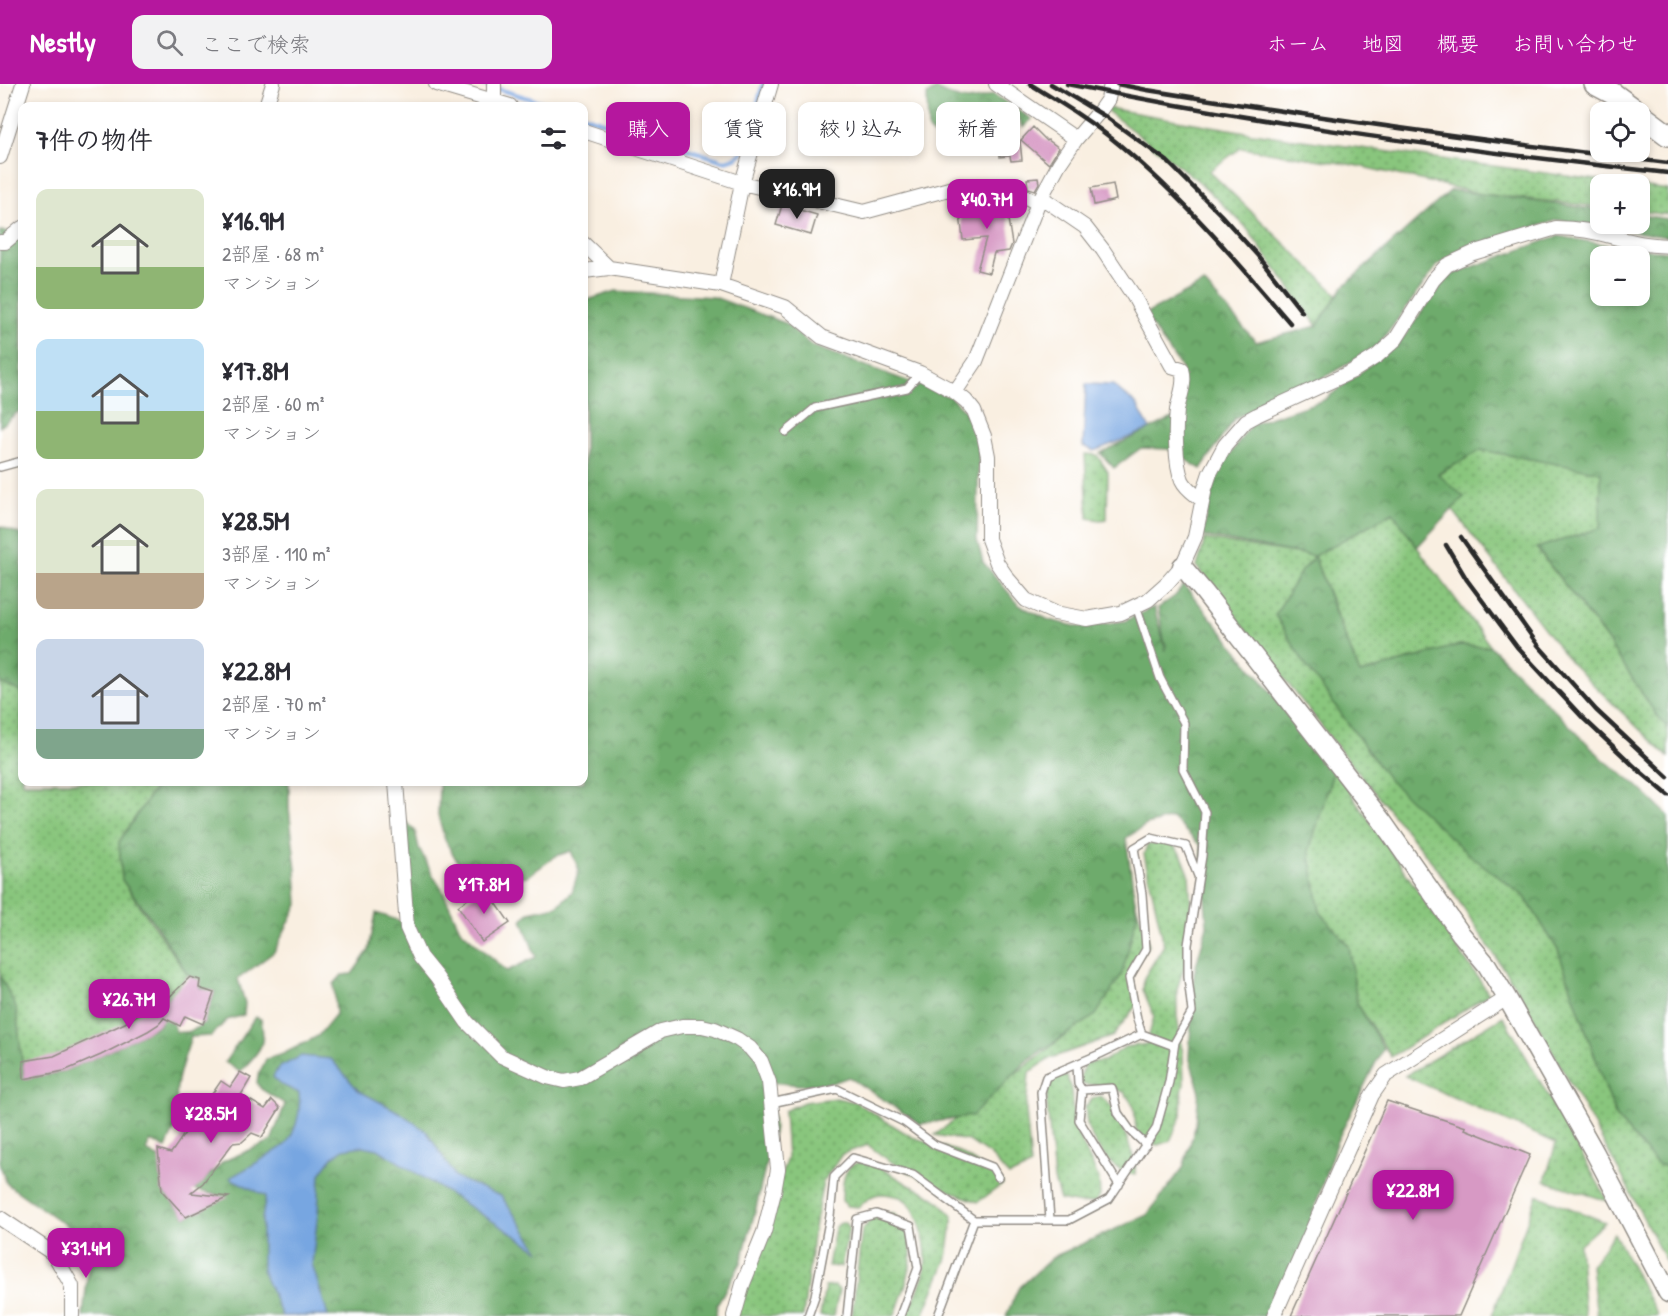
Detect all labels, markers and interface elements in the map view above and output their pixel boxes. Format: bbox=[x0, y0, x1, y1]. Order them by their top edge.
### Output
search box bbox=[132, 15, 552, 69]
text: Nestly bbox=[30, 23, 96, 61]
icon: search bbox=[153, 26, 186, 59]
text: ここで検索 bbox=[201, 29, 311, 59]
text: ホーム bbox=[1267, 29, 1329, 58]
text: 地図 bbox=[1362, 29, 1404, 58]
text: 概要 bbox=[1437, 29, 1479, 58]
text: お問い合わせ bbox=[1512, 29, 1638, 58]
chip: 購入 bbox=[606, 102, 690, 156]
chip: 賃貸 bbox=[702, 102, 786, 156]
chip: 絞り込み bbox=[798, 102, 924, 156]
chip: 新着 bbox=[936, 102, 1020, 156]
map controls bbox=[1590, 102, 1650, 306]
button: locate bbox=[1590, 102, 1650, 162]
text: 7件の物件 bbox=[36, 122, 153, 157]
icon: filters bbox=[537, 122, 570, 155]
pin: ¥16.9M bbox=[748, 169, 846, 220]
button: + bbox=[1590, 174, 1650, 234]
text: ¥16.9M bbox=[773, 175, 821, 202]
pin: ¥40.7M bbox=[938, 179, 1036, 230]
text: ¥40.7M bbox=[961, 185, 1013, 212]
text: ¥16.9M bbox=[222, 203, 284, 238]
icon: home bbox=[84, 213, 156, 285]
text: 2部屋 · 68 m² bbox=[222, 240, 324, 267]
button: − bbox=[1590, 246, 1650, 306]
text: マンション bbox=[222, 269, 321, 296]
text: ¥17.8M bbox=[222, 353, 289, 388]
icon: home bbox=[84, 363, 156, 435]
text: 2部屋 · 60 m² bbox=[222, 390, 324, 417]
text: マンション bbox=[222, 419, 321, 446]
text: ¥28.5M bbox=[222, 503, 290, 538]
icon: home bbox=[84, 513, 156, 585]
text: 3部屋 · 110 m² bbox=[222, 540, 330, 567]
text: マンション bbox=[222, 569, 321, 596]
text: ¥22.8M bbox=[222, 653, 291, 688]
icon: home bbox=[84, 663, 156, 735]
text: 2部屋 · 70 m² bbox=[222, 690, 326, 717]
text: マンション bbox=[222, 719, 321, 746]
pin: ¥17.8M bbox=[435, 864, 533, 915]
text: ¥17.8M bbox=[458, 870, 510, 897]
pin: ¥26.7M bbox=[80, 979, 178, 1030]
text: ¥26.7M bbox=[103, 985, 155, 1012]
pin: ¥28.5M bbox=[162, 1093, 260, 1144]
text: ¥28.5M bbox=[185, 1099, 237, 1126]
pin: ¥22.8M bbox=[1364, 1170, 1462, 1221]
text: ¥22.8M bbox=[1387, 1176, 1439, 1203]
pin: ¥31.4M bbox=[37, 1228, 135, 1279]
text: ¥31.4M bbox=[61, 1234, 111, 1261]

